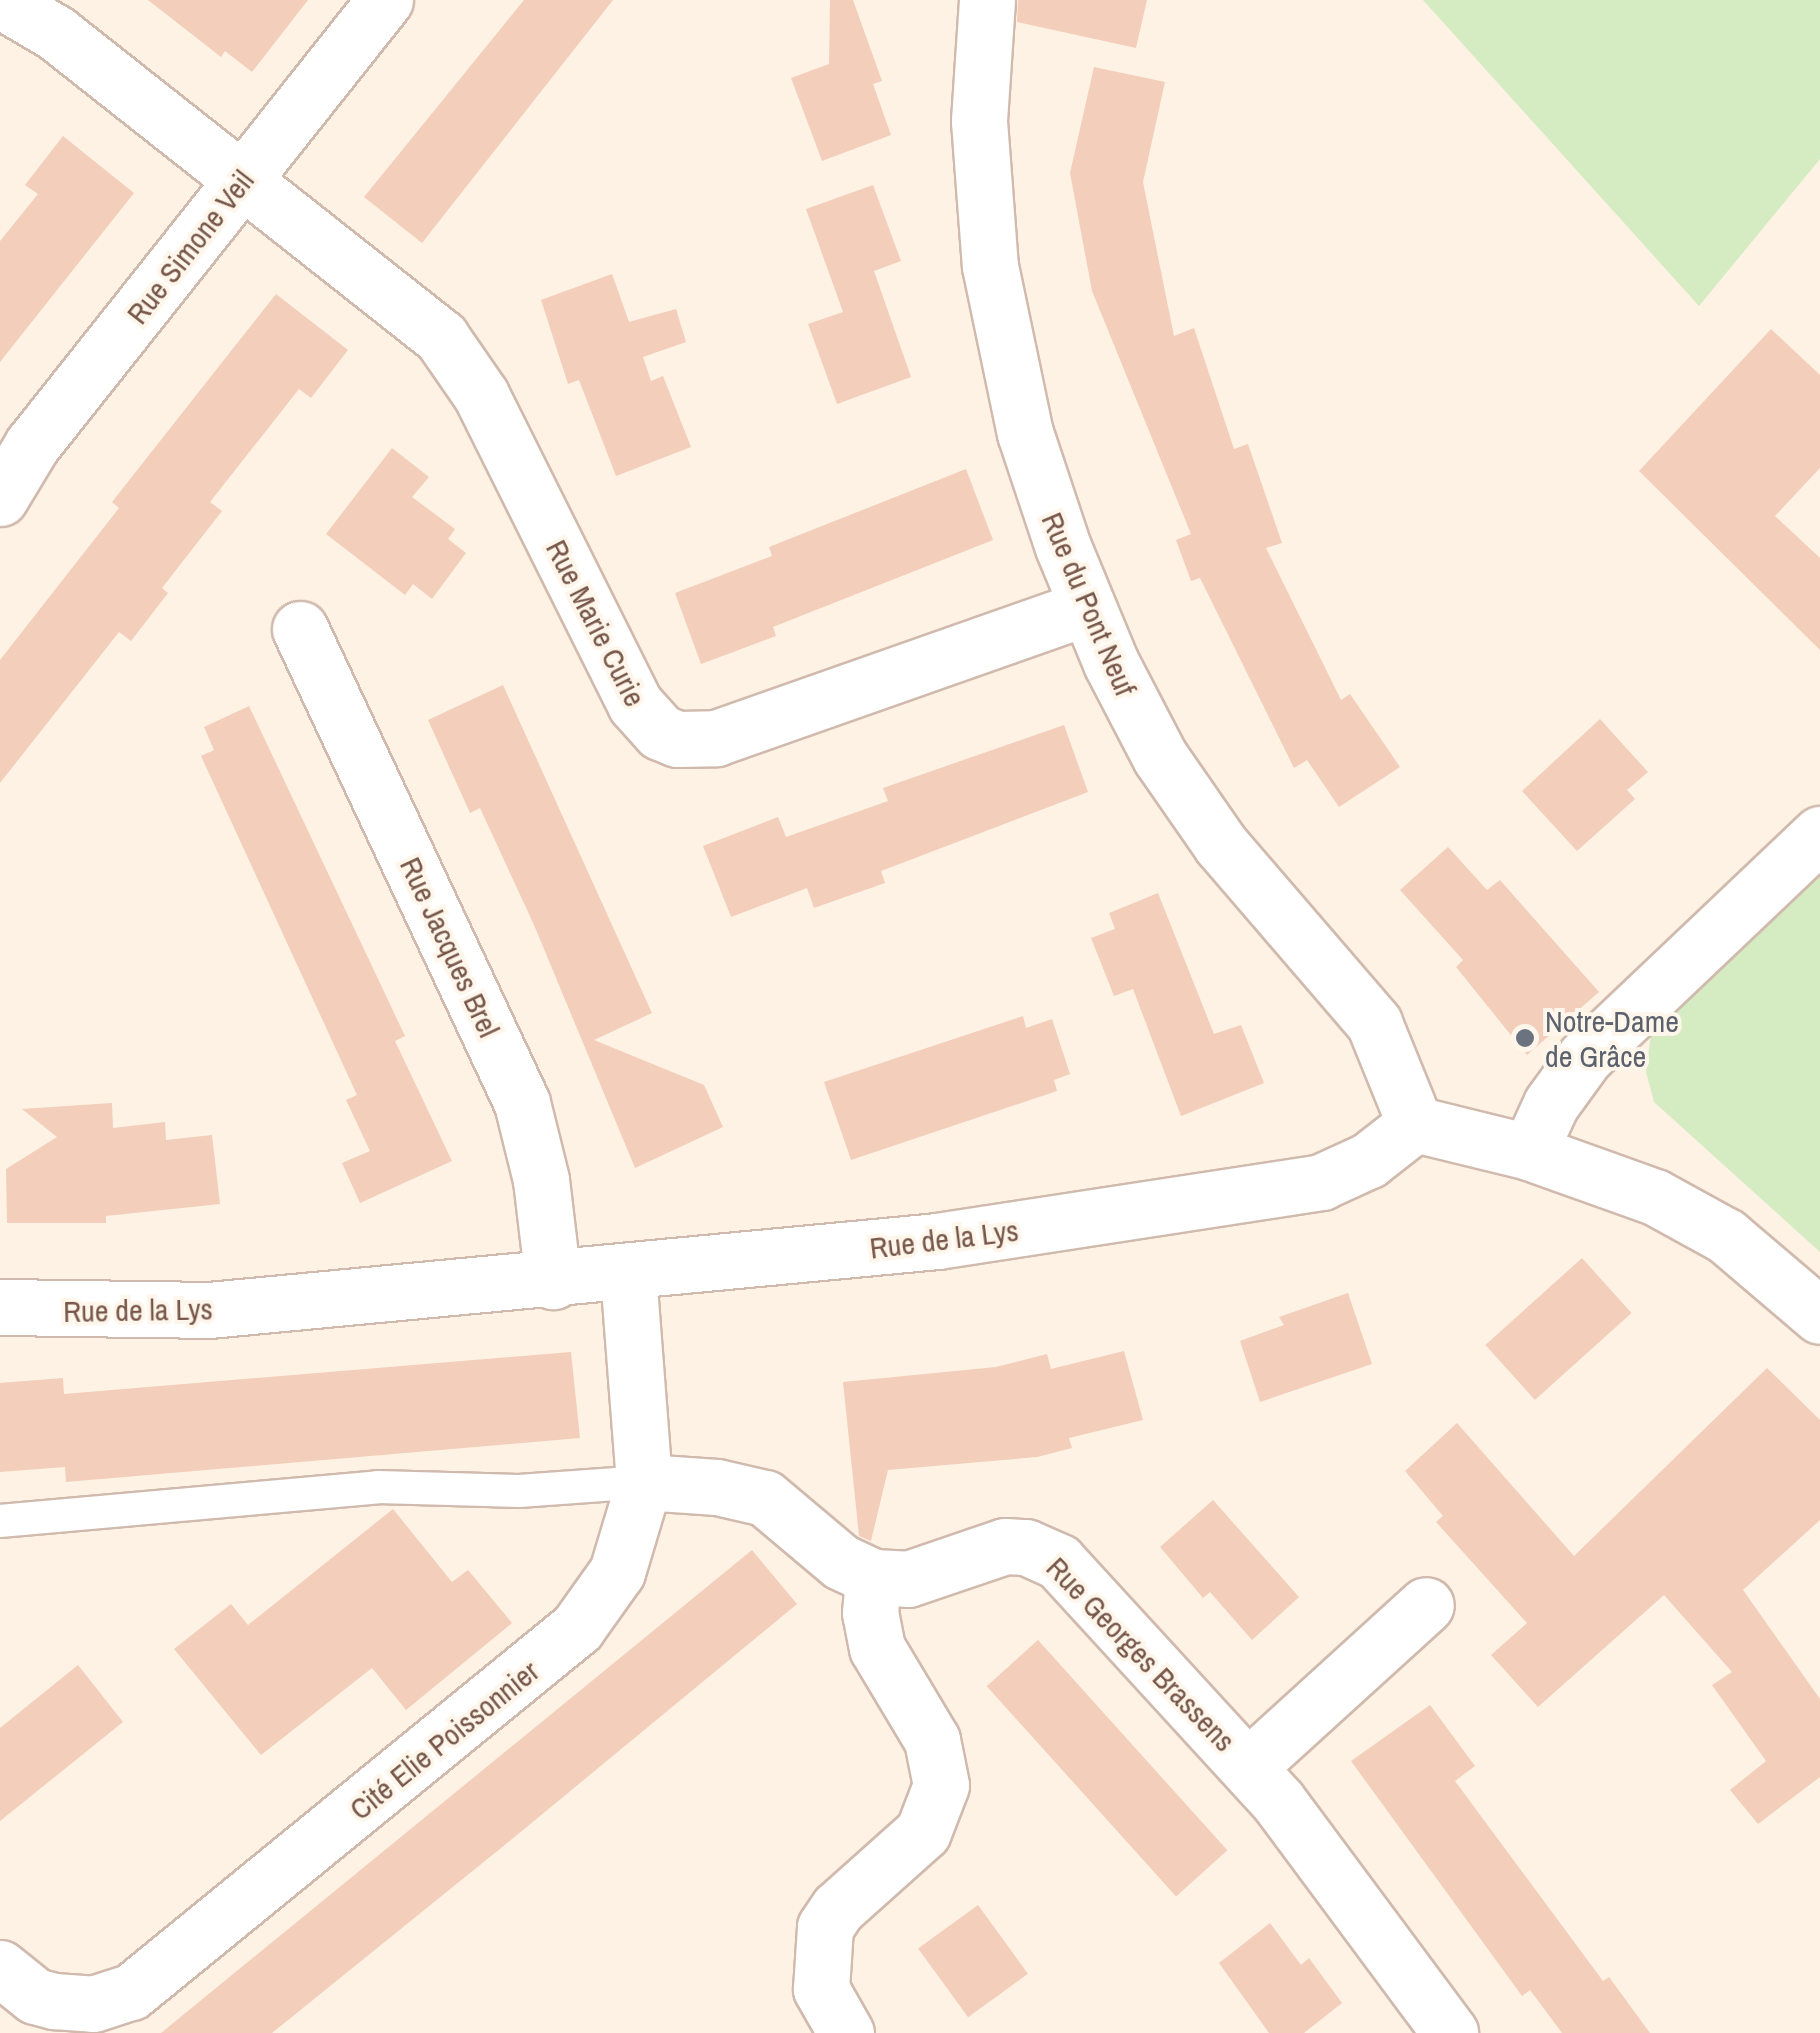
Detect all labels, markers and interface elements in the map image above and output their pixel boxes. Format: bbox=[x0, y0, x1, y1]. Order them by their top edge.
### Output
street label: Rue Simone Veil bbox=[119, 163, 261, 331]
street label: Rue du Pont Neuf bbox=[1034, 507, 1144, 701]
street label: Rue Marie Curie bbox=[539, 534, 653, 712]
street label: Rue Jacques Brel bbox=[393, 851, 507, 1043]
place label: Notre-Dame de Grâce bbox=[1545, 1003, 1679, 1074]
marker: Notre-Dame de Grâce bbox=[1514, 1027, 1536, 1049]
street label: Rue de la Lys bbox=[868, 1212, 1020, 1266]
street label: Rue de la Lys bbox=[63, 1291, 213, 1329]
street label: Rue Georges Brassens bbox=[1039, 1550, 1243, 1758]
street label: Cité Elie Poissonnier bbox=[342, 1653, 546, 1827]

